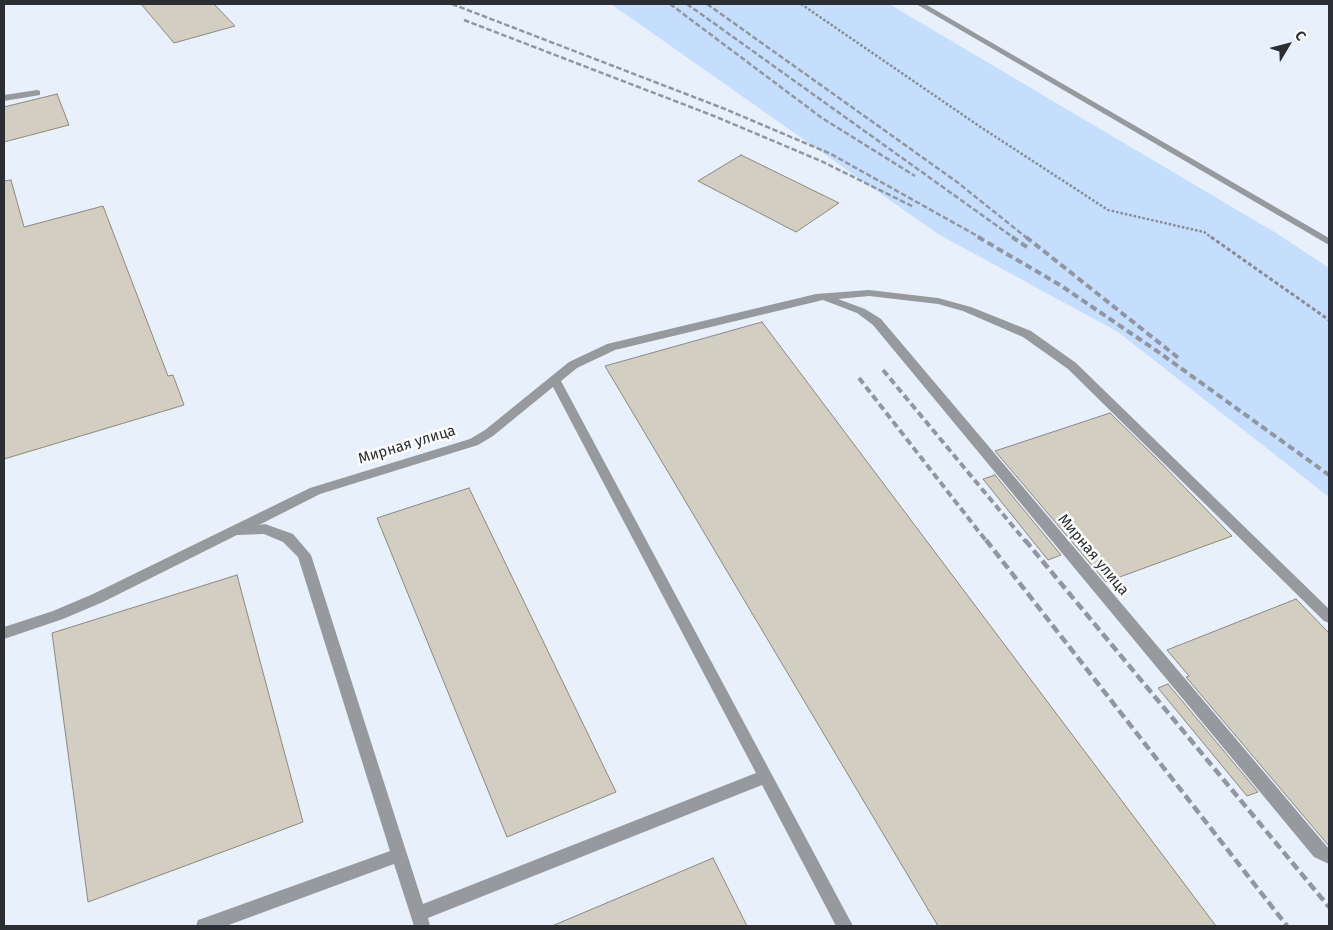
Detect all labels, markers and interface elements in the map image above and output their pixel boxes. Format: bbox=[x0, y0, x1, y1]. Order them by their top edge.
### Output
north arrow bbox=[1263, 20, 1313, 70]
text: С bbox=[1291, 27, 1310, 44]
street label: Мирная улица bbox=[356, 422, 458, 468]
street label: Мирная улица bbox=[1054, 511, 1132, 599]

